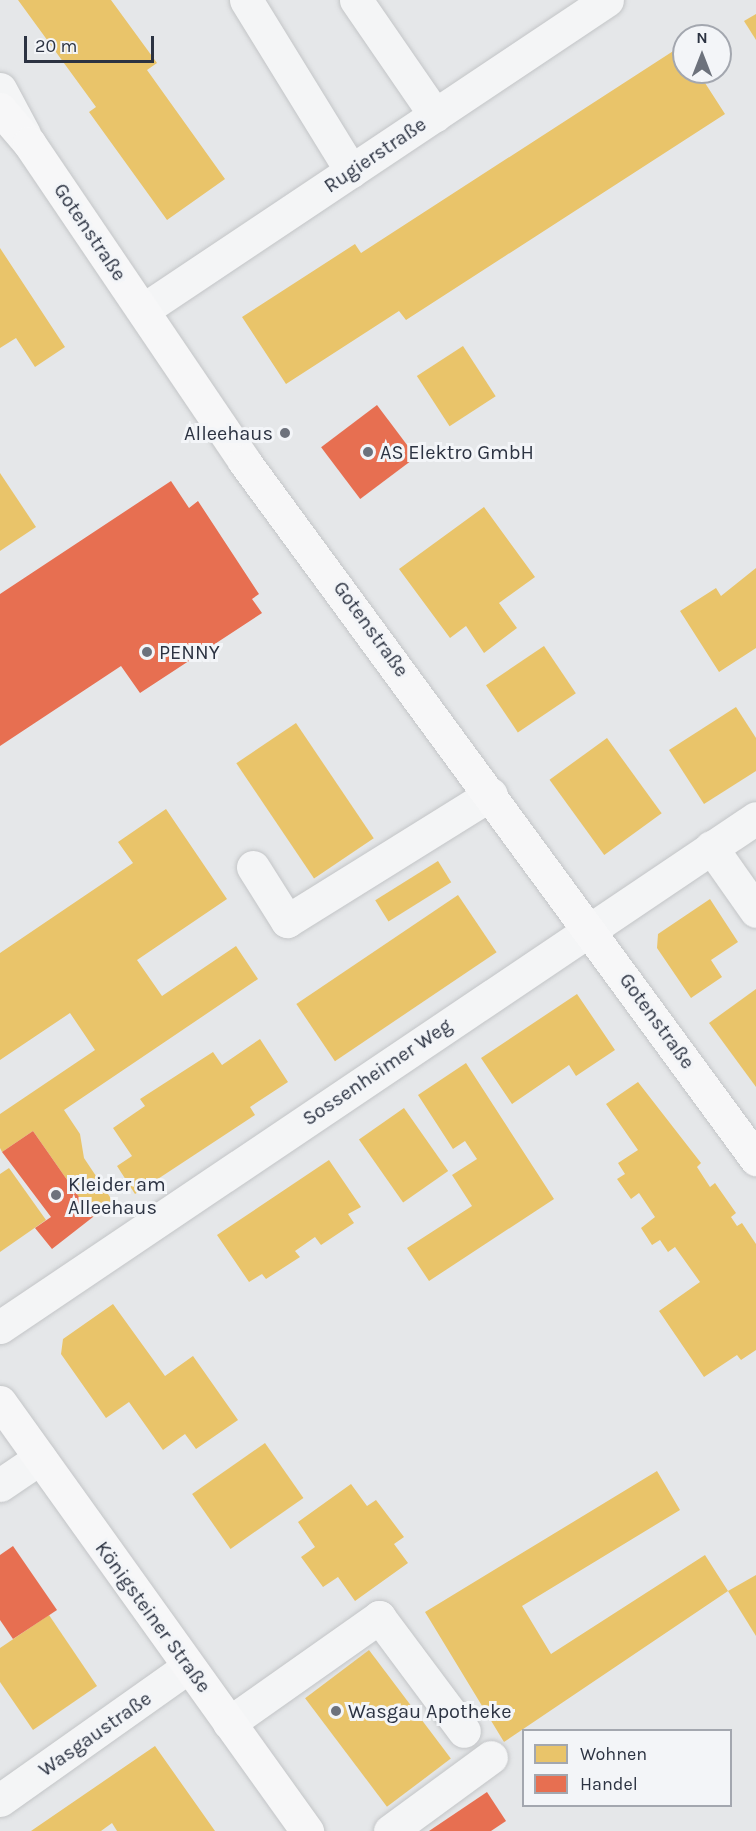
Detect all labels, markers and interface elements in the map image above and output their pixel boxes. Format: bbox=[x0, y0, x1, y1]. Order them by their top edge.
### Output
scale bar bbox=[27, 24, 158, 62]
north arrow bbox=[672, 24, 732, 84]
text: N bbox=[696, 28, 708, 47]
text: 20 m bbox=[35, 35, 77, 57]
street label: Rugierstraße bbox=[319, 112, 431, 198]
street label: Gotenstraße bbox=[49, 179, 131, 285]
place label: Alleehaus bbox=[184, 421, 273, 445]
marker: Alleehaus bbox=[278, 426, 292, 440]
place label: AS Elektro GmbH bbox=[380, 440, 534, 464]
marker: AS Elektro GmbH bbox=[361, 445, 375, 459]
street label: Gotenstraße bbox=[328, 576, 414, 682]
place label: PENNY bbox=[159, 640, 220, 664]
marker: PENNY bbox=[140, 645, 154, 659]
street label: Gotenstraße bbox=[614, 968, 700, 1074]
street label: Sossenheimer Weg bbox=[298, 1013, 456, 1131]
place label: Kleider am Alleehaus bbox=[68, 1172, 166, 1219]
marker: Kleider am Alleehaus bbox=[49, 1188, 63, 1202]
street label: Königsteiner Straße bbox=[90, 1537, 216, 1697]
street label: Wasgaustraße bbox=[34, 1686, 156, 1782]
place label: Wasgau Apotheke bbox=[348, 1699, 511, 1723]
marker: Wasgau Apotheke bbox=[329, 1704, 343, 1718]
legend bbox=[522, 1729, 732, 1807]
text: Wohnen bbox=[580, 1743, 647, 1765]
text: Handel bbox=[580, 1773, 638, 1795]

